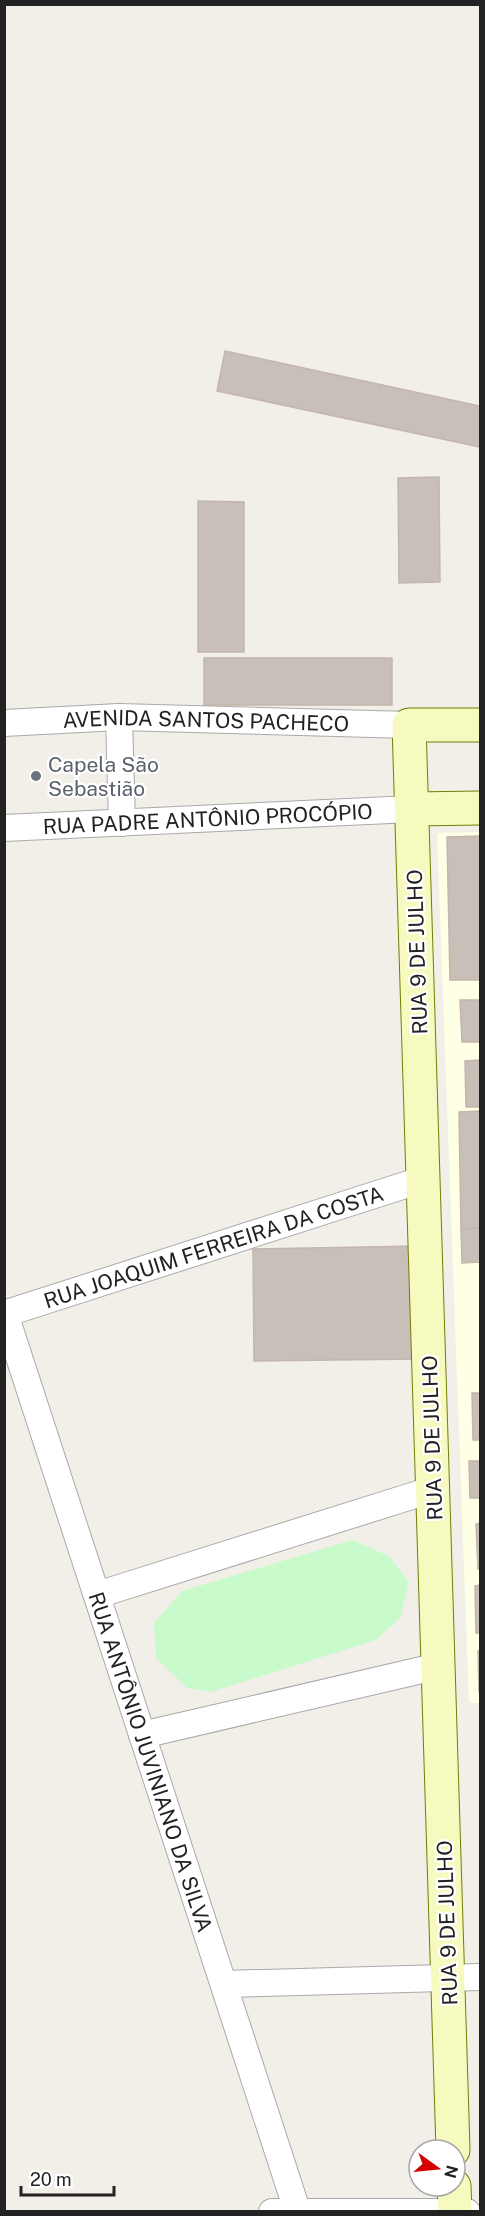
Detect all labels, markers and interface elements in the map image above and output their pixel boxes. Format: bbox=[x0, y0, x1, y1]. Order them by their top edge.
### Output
street label: AVENIDA SANTOS PACHECO bbox=[62, 704, 349, 736]
place label: Capela São Sebastião bbox=[48, 752, 159, 801]
marker: Capela São Sebastião bbox=[29, 769, 43, 783]
street label: RUA PADRE ANTÔNIO PROCÓPIO bbox=[42, 798, 373, 839]
street label: RUA 9 DE JULHO bbox=[402, 869, 432, 1035]
street label: RUA JOAQUIM FERREIRA DA COSTA bbox=[40, 1180, 386, 1313]
street label: RUA 9 DE JULHO bbox=[417, 1355, 447, 1521]
street label: RUA ANTÔNIO JUVINIANO DA SILVA bbox=[84, 1589, 218, 1935]
street label: RUA 9 DE JULHO bbox=[432, 1840, 462, 2006]
north arrow bbox=[407, 2138, 467, 2198]
scale bar bbox=[21, 2159, 114, 2197]
text: N bbox=[440, 2163, 462, 2180]
text: 20 m bbox=[30, 2169, 72, 2190]

